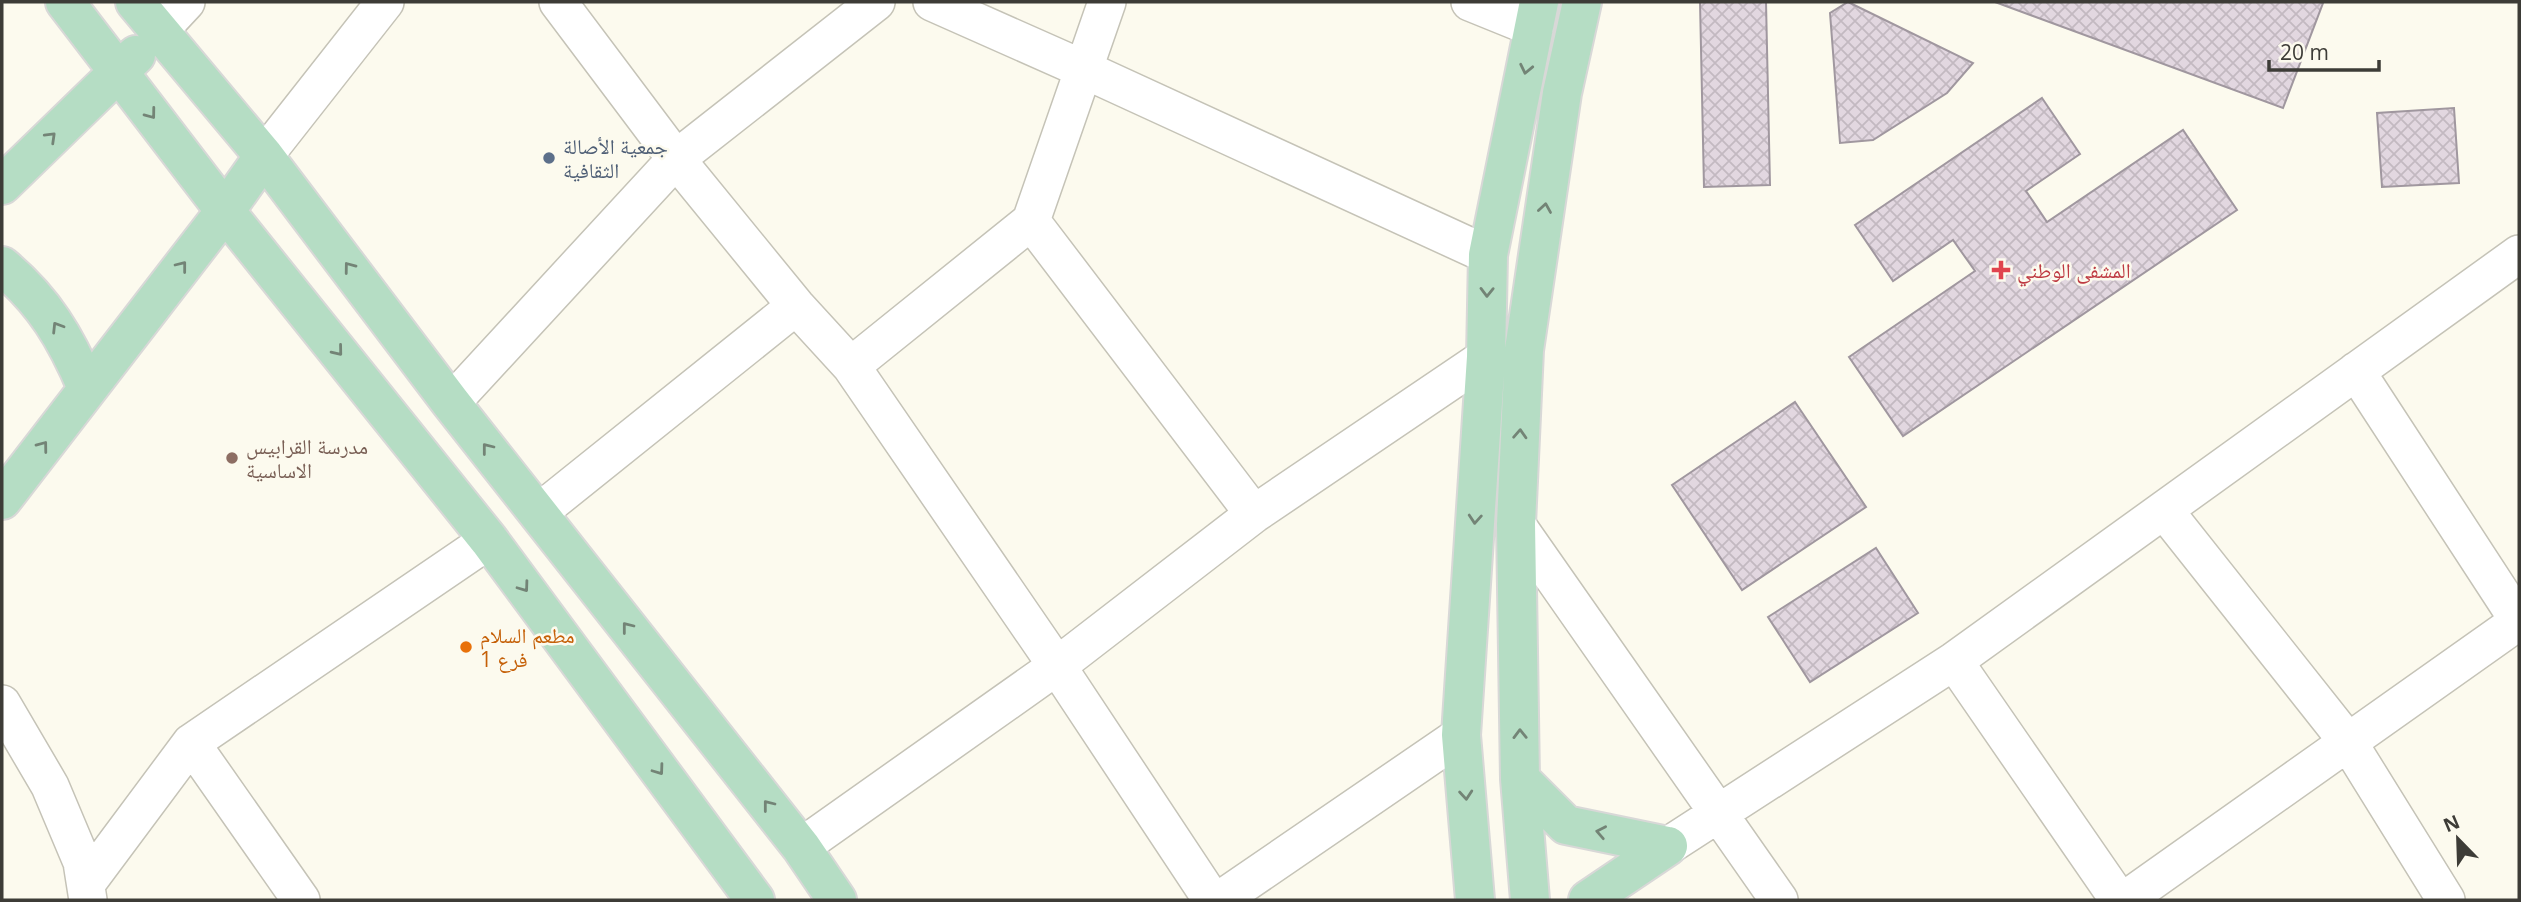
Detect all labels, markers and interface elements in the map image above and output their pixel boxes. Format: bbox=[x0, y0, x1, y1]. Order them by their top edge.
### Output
scale bar bbox=[2269, 28, 2379, 72]
text: 20 m bbox=[2280, 38, 2329, 66]
one-way arrow bbox=[1519, 63, 1534, 75]
one-way arrow bbox=[143, 107, 156, 119]
place label: جمعية الأصالة الثقافية bbox=[563, 132, 668, 184]
one-way arrow bbox=[43, 133, 56, 146]
marker: جمعية الأصالة الثقافية bbox=[541, 150, 557, 166]
one-way arrow bbox=[1537, 202, 1552, 214]
place label: المشفى الوطني bbox=[2017, 256, 2131, 287]
marker: المشفى الوطني bbox=[1991, 260, 2011, 280]
one-way arrow bbox=[174, 261, 187, 274]
one-way arrow bbox=[344, 262, 357, 275]
one-way arrow bbox=[1479, 288, 1495, 298]
one-way arrow bbox=[53, 322, 66, 335]
one-way arrow bbox=[329, 343, 342, 355]
one-way arrow bbox=[1512, 428, 1527, 439]
place label: مدرسة القرابيس الاساسية bbox=[246, 432, 368, 484]
one-way arrow bbox=[35, 441, 48, 453]
one-way arrow bbox=[482, 443, 495, 455]
marker: مدرسة القرابيس الاساسية bbox=[224, 450, 240, 466]
one-way arrow bbox=[1468, 514, 1483, 525]
one-way arrow bbox=[516, 579, 528, 592]
place label: مطعم السلام فرع 1 bbox=[480, 621, 574, 673]
one-way arrow bbox=[623, 622, 636, 634]
marker: مطعم السلام فرع 1 bbox=[458, 639, 474, 655]
one-way arrow bbox=[1512, 729, 1527, 740]
one-way arrow bbox=[651, 762, 663, 775]
one-way arrow bbox=[1458, 790, 1473, 801]
one-way arrow bbox=[764, 801, 776, 814]
north arrow bbox=[2423, 804, 2493, 874]
text: N bbox=[2439, 808, 2464, 838]
one-way arrow bbox=[1595, 826, 1607, 841]

